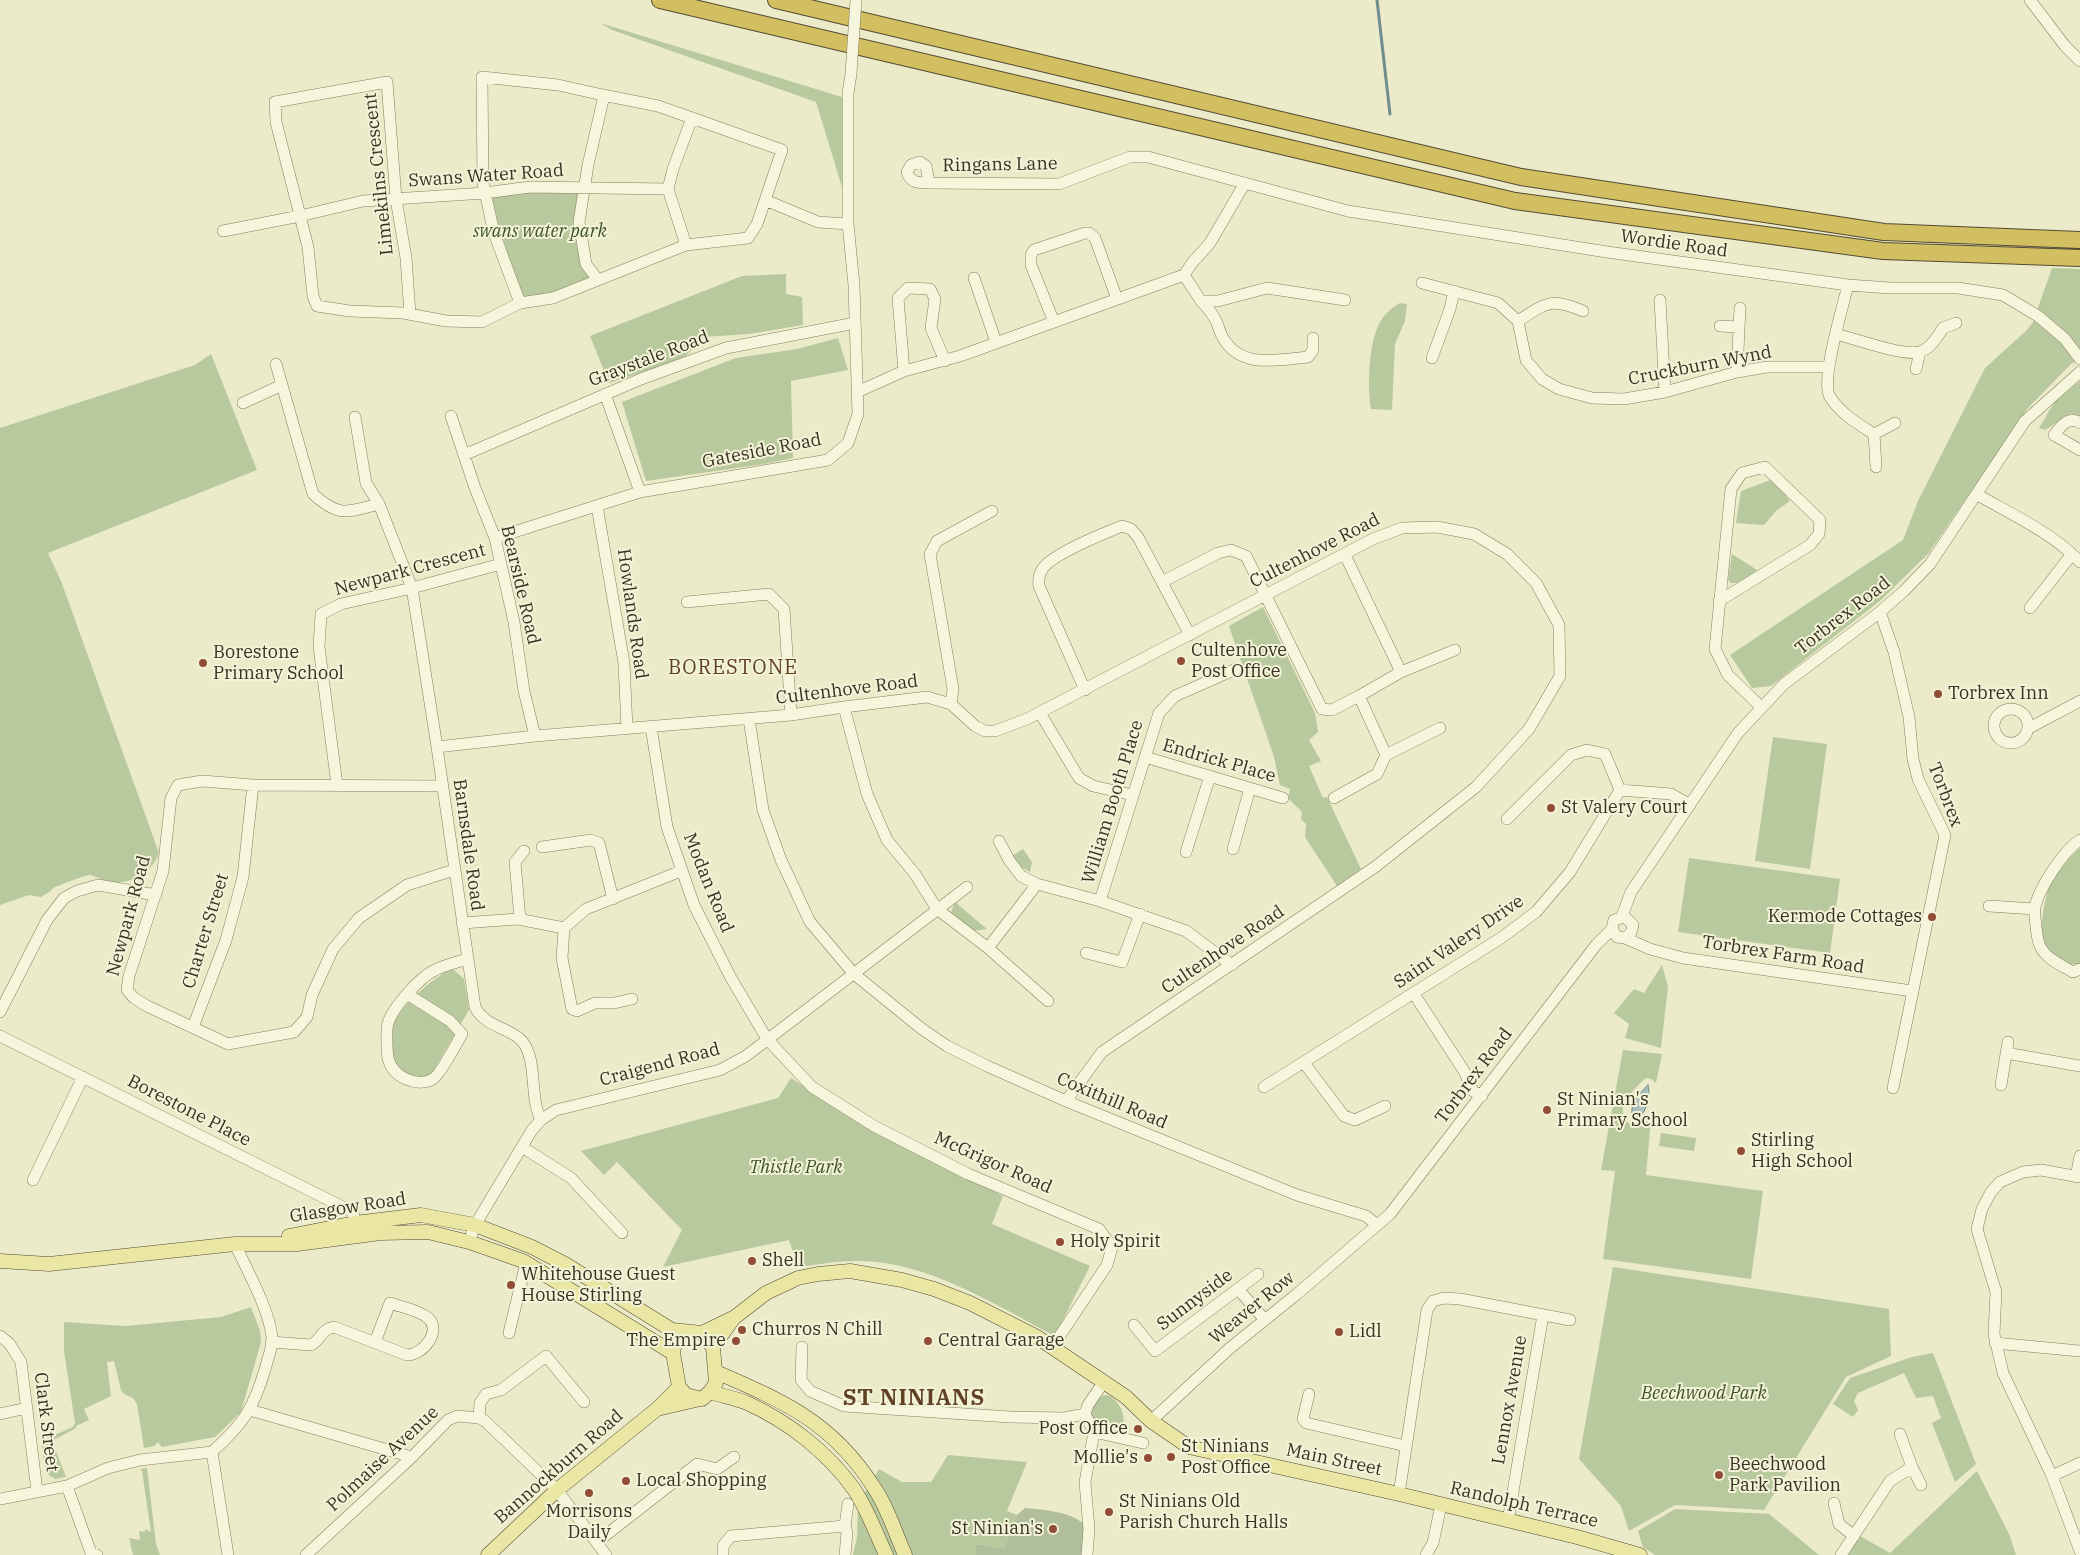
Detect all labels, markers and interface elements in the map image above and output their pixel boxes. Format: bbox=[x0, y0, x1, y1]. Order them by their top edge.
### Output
street label: Limekilns Crescent bbox=[360, 92, 398, 256]
street label: Ringans Lane bbox=[942, 153, 1058, 177]
street label: Swans Water Road bbox=[408, 160, 564, 192]
park label: swans water park bbox=[473, 221, 607, 243]
street label: Wordie Road bbox=[1619, 226, 1729, 262]
street label: Graystale Road bbox=[586, 326, 712, 392]
street label: Cruckburn Wynd bbox=[1626, 342, 1774, 390]
street label: Gateside Road bbox=[701, 429, 823, 473]
street label: Cultenhove Road bbox=[1246, 509, 1384, 593]
street label: Bearside Road bbox=[496, 523, 544, 647]
street label: Newpark Crescent bbox=[332, 539, 488, 601]
street label: Howlands Road bbox=[612, 547, 652, 681]
street label: Torbrex Road bbox=[1791, 572, 1895, 660]
place label: Cultenhove Post Office bbox=[1191, 640, 1287, 682]
place label: Borestone Primary School bbox=[213, 642, 344, 684]
marker: Cultenhove Post Office bbox=[1175, 655, 1187, 667]
district label: BORESTONE bbox=[667, 656, 799, 680]
marker: Borestone Primary School bbox=[197, 657, 209, 669]
street label: Cultenhove Road bbox=[775, 671, 919, 709]
place label: Torbrex Inn bbox=[1948, 683, 2049, 705]
marker: Torbrex Inn bbox=[1932, 688, 1944, 700]
street label: William Booth Place bbox=[1078, 718, 1148, 886]
street label: Endrick Place bbox=[1160, 735, 1278, 787]
street label: Torbrex bbox=[1923, 760, 1967, 830]
street label: Barnsdale Road bbox=[448, 778, 488, 912]
place label: St Valery Court bbox=[1561, 797, 1687, 819]
marker: St Valery Court bbox=[1545, 802, 1557, 814]
street label: Modan Road bbox=[678, 830, 738, 936]
street label: Newpark Road bbox=[102, 853, 156, 979]
street label: Charter Street bbox=[178, 871, 234, 991]
street label: Saint Valery Drive bbox=[1390, 891, 1528, 993]
street label: Cultenhove Road bbox=[1158, 901, 1288, 999]
place label: Kermode Cottages bbox=[1768, 906, 1922, 928]
marker: Kermode Cottages bbox=[1926, 911, 1938, 923]
street label: Torbrex Farm Road bbox=[1700, 931, 1866, 979]
street label: Torbrex Road bbox=[1431, 1024, 1517, 1128]
street label: Craigend Road bbox=[597, 1039, 723, 1091]
street label: Coxithill Road bbox=[1053, 1068, 1171, 1134]
street label: Borestone Place bbox=[124, 1071, 254, 1151]
place label: St Ninian's Primary School bbox=[1557, 1089, 1688, 1132]
marker: St Ninian's Primary School bbox=[1541, 1104, 1553, 1116]
street label: McGrigor Road bbox=[931, 1127, 1055, 1199]
place label: Stirling High School bbox=[1751, 1130, 1853, 1172]
marker: Stirling High School bbox=[1735, 1145, 1747, 1157]
park label: Thistle Park bbox=[749, 1157, 843, 1179]
street label: Glasgow Road bbox=[288, 1188, 408, 1228]
place label: Holy Spirit bbox=[1070, 1231, 1161, 1253]
marker: Holy Spirit bbox=[1054, 1236, 1066, 1248]
place label: Shell bbox=[762, 1250, 804, 1272]
marker: Shell bbox=[746, 1255, 758, 1267]
place label: Whitehouse Guest House Stirling bbox=[521, 1264, 675, 1306]
street label: Sunnyside bbox=[1153, 1265, 1237, 1335]
street label: Weaver Row bbox=[1205, 1267, 1299, 1349]
marker: Whitehouse Guest House Stirling bbox=[505, 1279, 517, 1291]
place label: Churros N Chill bbox=[752, 1319, 883, 1341]
place label: Lidl bbox=[1349, 1321, 1382, 1343]
marker: Churros N Chill bbox=[736, 1324, 748, 1336]
marker: Lidl bbox=[1333, 1326, 1345, 1338]
place label: The Empire bbox=[626, 1330, 726, 1352]
place label: Central Garage bbox=[938, 1330, 1064, 1352]
street label: Lennox Avenue bbox=[1488, 1334, 1532, 1466]
marker: The Empire bbox=[730, 1335, 742, 1347]
marker: Central Garage bbox=[922, 1335, 934, 1347]
street label: Clark Street bbox=[29, 1371, 63, 1473]
park label: Beechwood Park bbox=[1641, 1383, 1767, 1405]
district label: ST NINIANS bbox=[841, 1386, 987, 1412]
street label: Polmaise Avenue bbox=[323, 1402, 443, 1516]
street label: Bannockburn Road bbox=[490, 1405, 628, 1529]
place label: Post Office bbox=[1039, 1418, 1128, 1440]
marker: Post Office bbox=[1132, 1423, 1144, 1435]
place label: St Ninians Post Office bbox=[1181, 1436, 1270, 1478]
street label: Main Street bbox=[1284, 1439, 1384, 1481]
place label: Mollie's bbox=[1073, 1447, 1138, 1469]
marker: St Ninians Post Office bbox=[1165, 1451, 1177, 1463]
marker: Mollie's bbox=[1142, 1452, 1154, 1464]
place label: Beechwood Park Pavilion bbox=[1729, 1454, 1841, 1496]
marker: Beechwood Park Pavilion bbox=[1713, 1469, 1725, 1481]
place label: Local Shopping bbox=[636, 1470, 767, 1492]
marker: Local Shopping bbox=[620, 1475, 632, 1487]
street label: Randolph Terrace bbox=[1448, 1477, 1600, 1533]
marker: Morrisons Daily bbox=[583, 1487, 595, 1499]
place label: St Ninians Old Parish Church Halls bbox=[1119, 1491, 1288, 1534]
place label: Morrisons Daily bbox=[546, 1501, 632, 1544]
marker: St Ninians Old Parish Church Halls bbox=[1103, 1506, 1115, 1518]
place label: St Ninian's bbox=[951, 1518, 1043, 1540]
marker: St Ninian's bbox=[1047, 1523, 1059, 1535]

